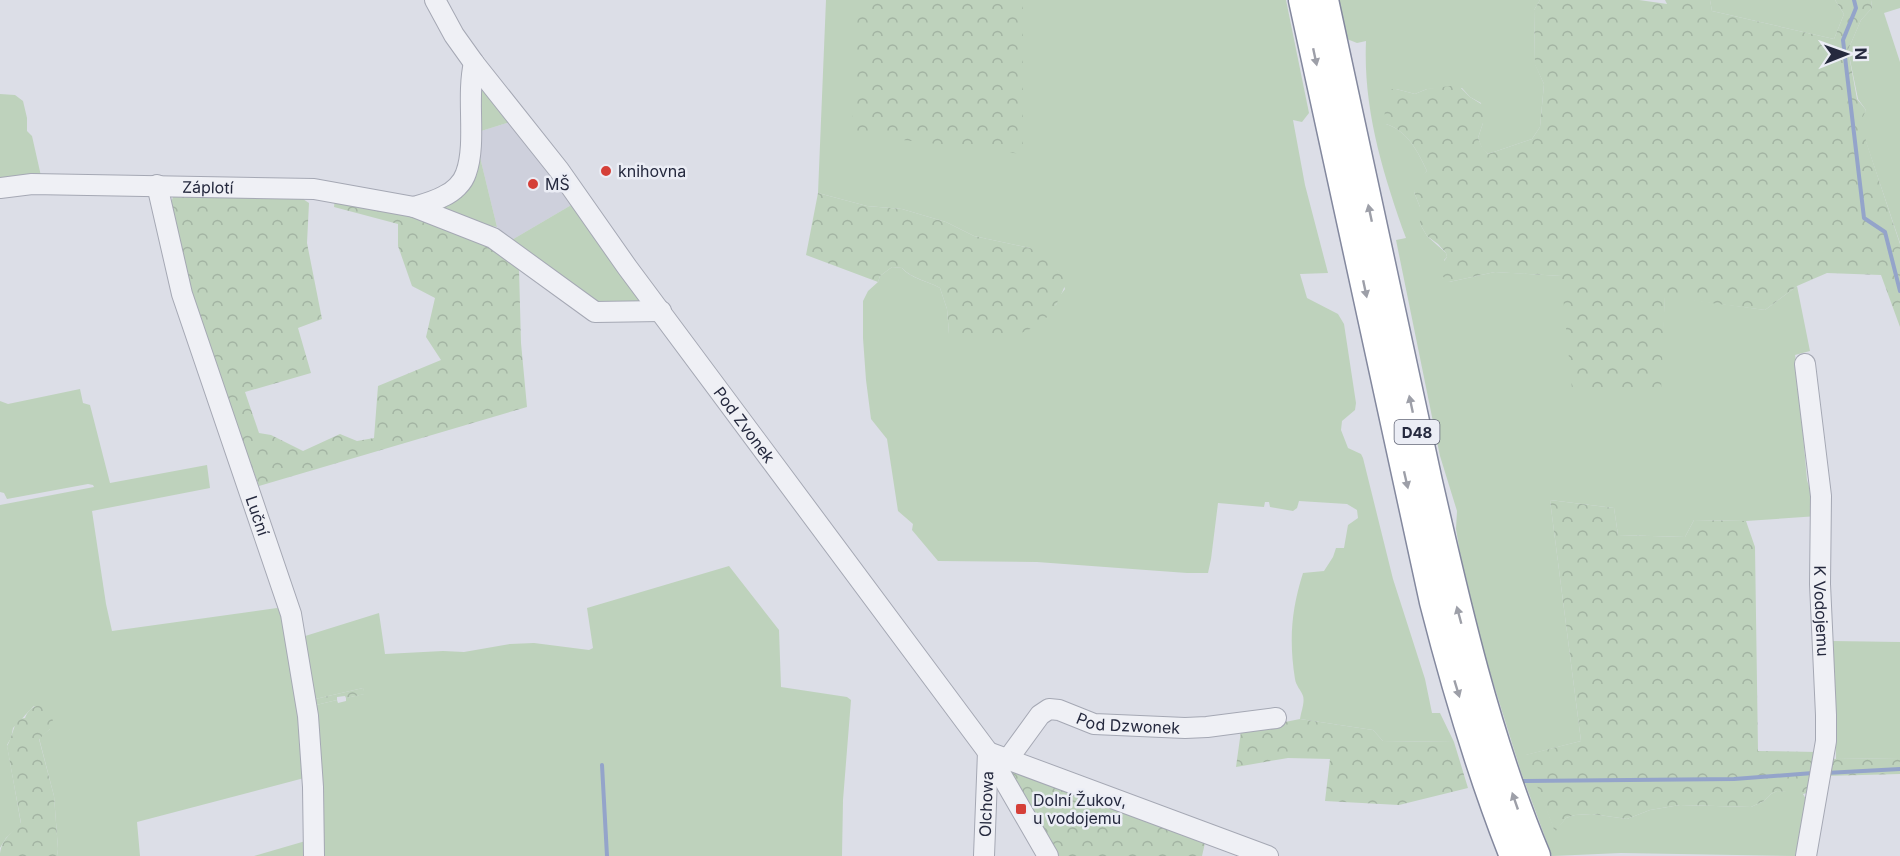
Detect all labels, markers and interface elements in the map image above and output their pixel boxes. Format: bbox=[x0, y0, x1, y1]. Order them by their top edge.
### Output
north arrow bbox=[1816, 24, 1876, 84]
text: N bbox=[1851, 47, 1871, 60]
one-way arrow bbox=[1311, 48, 1320, 67]
place label: knihovna bbox=[618, 161, 686, 181]
marker: knihovna bbox=[599, 164, 613, 178]
place label: MŠ bbox=[545, 174, 570, 194]
street label: Záplotí bbox=[182, 177, 234, 198]
marker: MŠ bbox=[526, 177, 540, 191]
one-way arrow bbox=[1365, 204, 1374, 223]
one-way arrow bbox=[1361, 280, 1370, 299]
street label: Pod Zvonek bbox=[710, 383, 779, 467]
one-way arrow bbox=[1406, 394, 1415, 413]
road number: D48 bbox=[1394, 420, 1440, 444]
one-way arrow bbox=[1402, 470, 1412, 489]
street label: Luční bbox=[241, 493, 274, 538]
street label: K Vodojemu bbox=[1810, 565, 1833, 657]
one-way arrow bbox=[1454, 605, 1464, 624]
one-way arrow bbox=[1453, 680, 1462, 698]
street label: Pod Dzwonek bbox=[1073, 708, 1181, 738]
street label: Olchowa bbox=[975, 771, 997, 837]
place label: Dolní Žukov, u vodojemu bbox=[1033, 790, 1126, 828]
one-way arrow bbox=[1510, 792, 1520, 810]
marker: Dolní Žukov, u vodojemu bbox=[1014, 802, 1028, 816]

